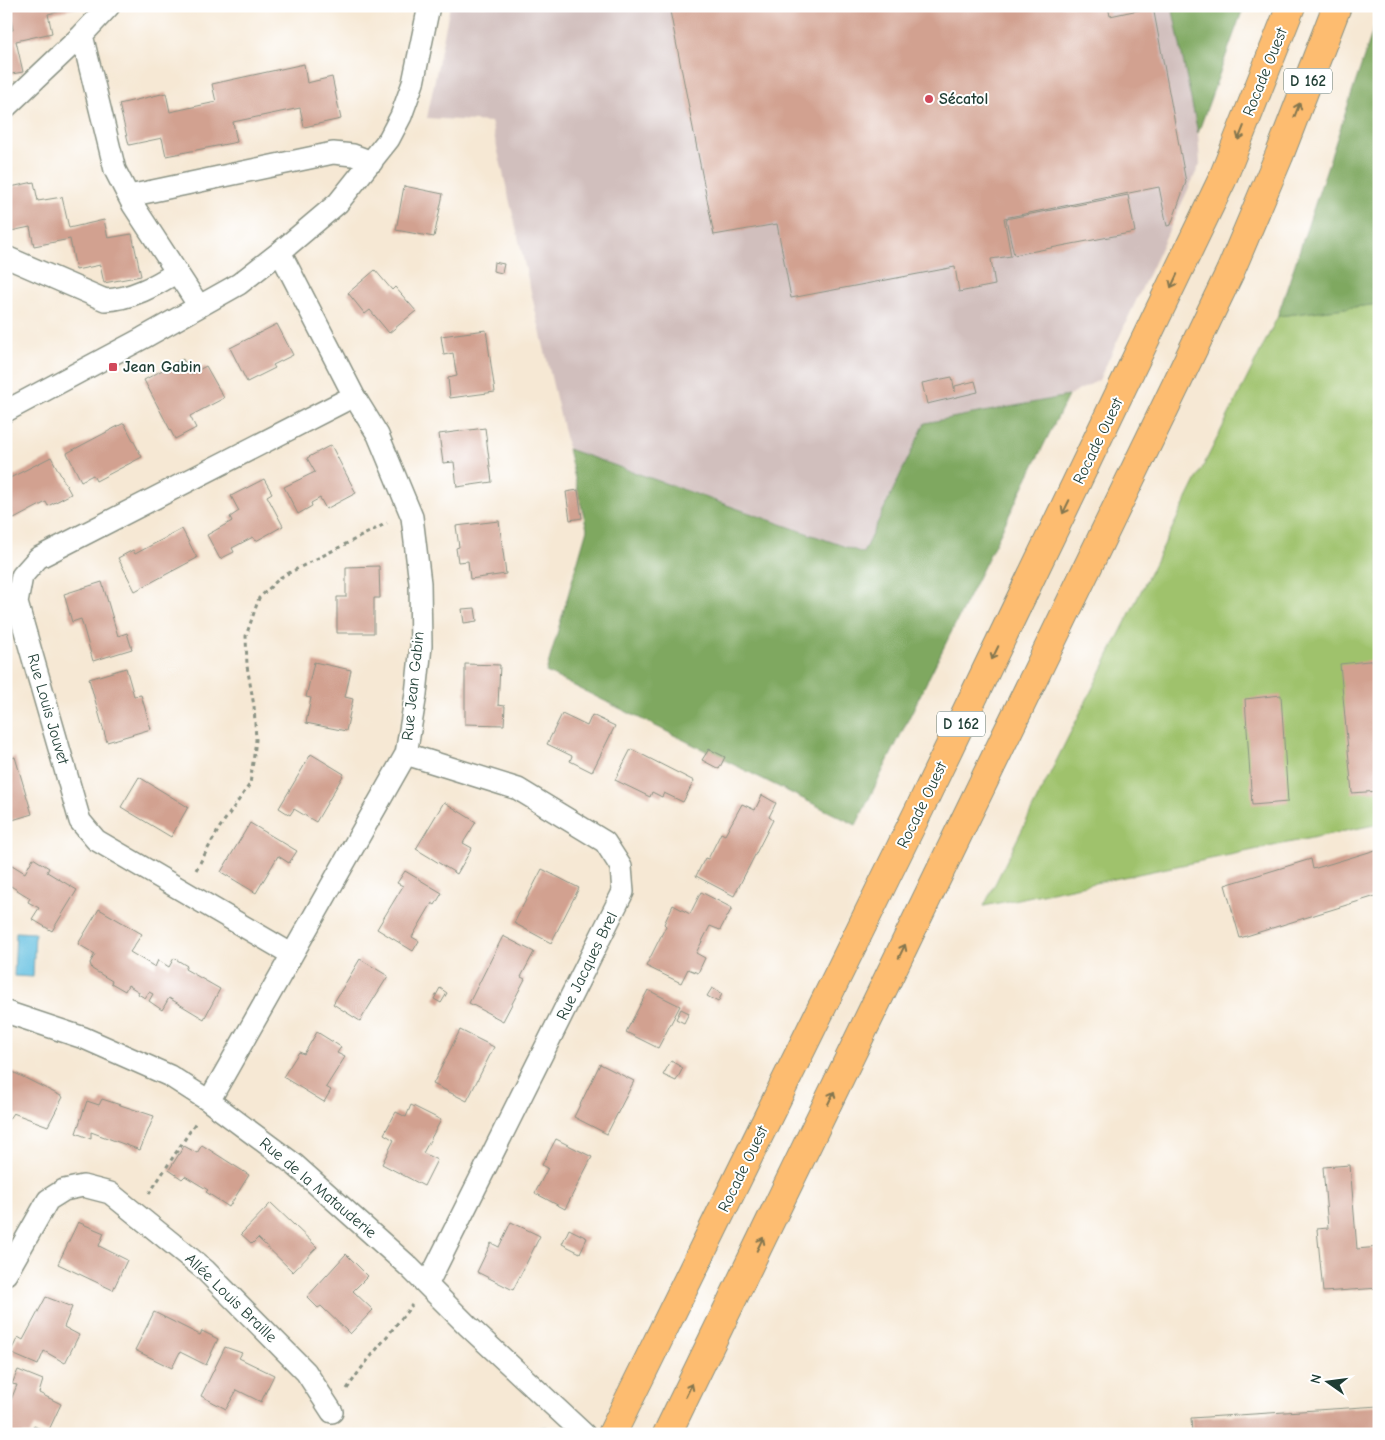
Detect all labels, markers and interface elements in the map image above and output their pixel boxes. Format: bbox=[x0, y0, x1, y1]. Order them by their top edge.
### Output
street label: Rocade Ouest bbox=[1239, 25, 1291, 119]
road number: D 162 bbox=[1284, 68, 1332, 94]
place label: Sécatol bbox=[939, 90, 988, 108]
marker: Sécatol bbox=[923, 93, 935, 105]
one-way arrow bbox=[1293, 103, 1302, 119]
one-way arrow bbox=[1236, 125, 1245, 140]
one-way arrow bbox=[1169, 273, 1178, 288]
place label: Jean Gabin bbox=[123, 358, 201, 376]
marker: Jean Gabin bbox=[107, 361, 119, 373]
street label: Rocade Ouest bbox=[1069, 395, 1127, 487]
one-way arrow bbox=[1061, 499, 1071, 514]
street label: Rue Jean Gabin bbox=[398, 631, 428, 741]
one-way arrow bbox=[990, 645, 1000, 660]
street label: Rue Louis Jouvet bbox=[24, 652, 72, 767]
road number: D 162 bbox=[937, 712, 985, 736]
street label: Rocade Ouest bbox=[893, 759, 951, 851]
street label: Rue Jacques Brel bbox=[553, 909, 621, 1023]
one-way arrow bbox=[897, 944, 907, 959]
one-way arrow bbox=[826, 1090, 836, 1105]
street label: Rocade Ouest bbox=[714, 1123, 772, 1215]
street label: Rue de la Matauderie bbox=[256, 1134, 380, 1242]
one-way arrow bbox=[755, 1237, 765, 1252]
street label: Allée Louis Braille bbox=[181, 1250, 281, 1346]
north arrow bbox=[1302, 1358, 1352, 1408]
text: N bbox=[1307, 1372, 1325, 1385]
one-way arrow bbox=[684, 1383, 694, 1398]

